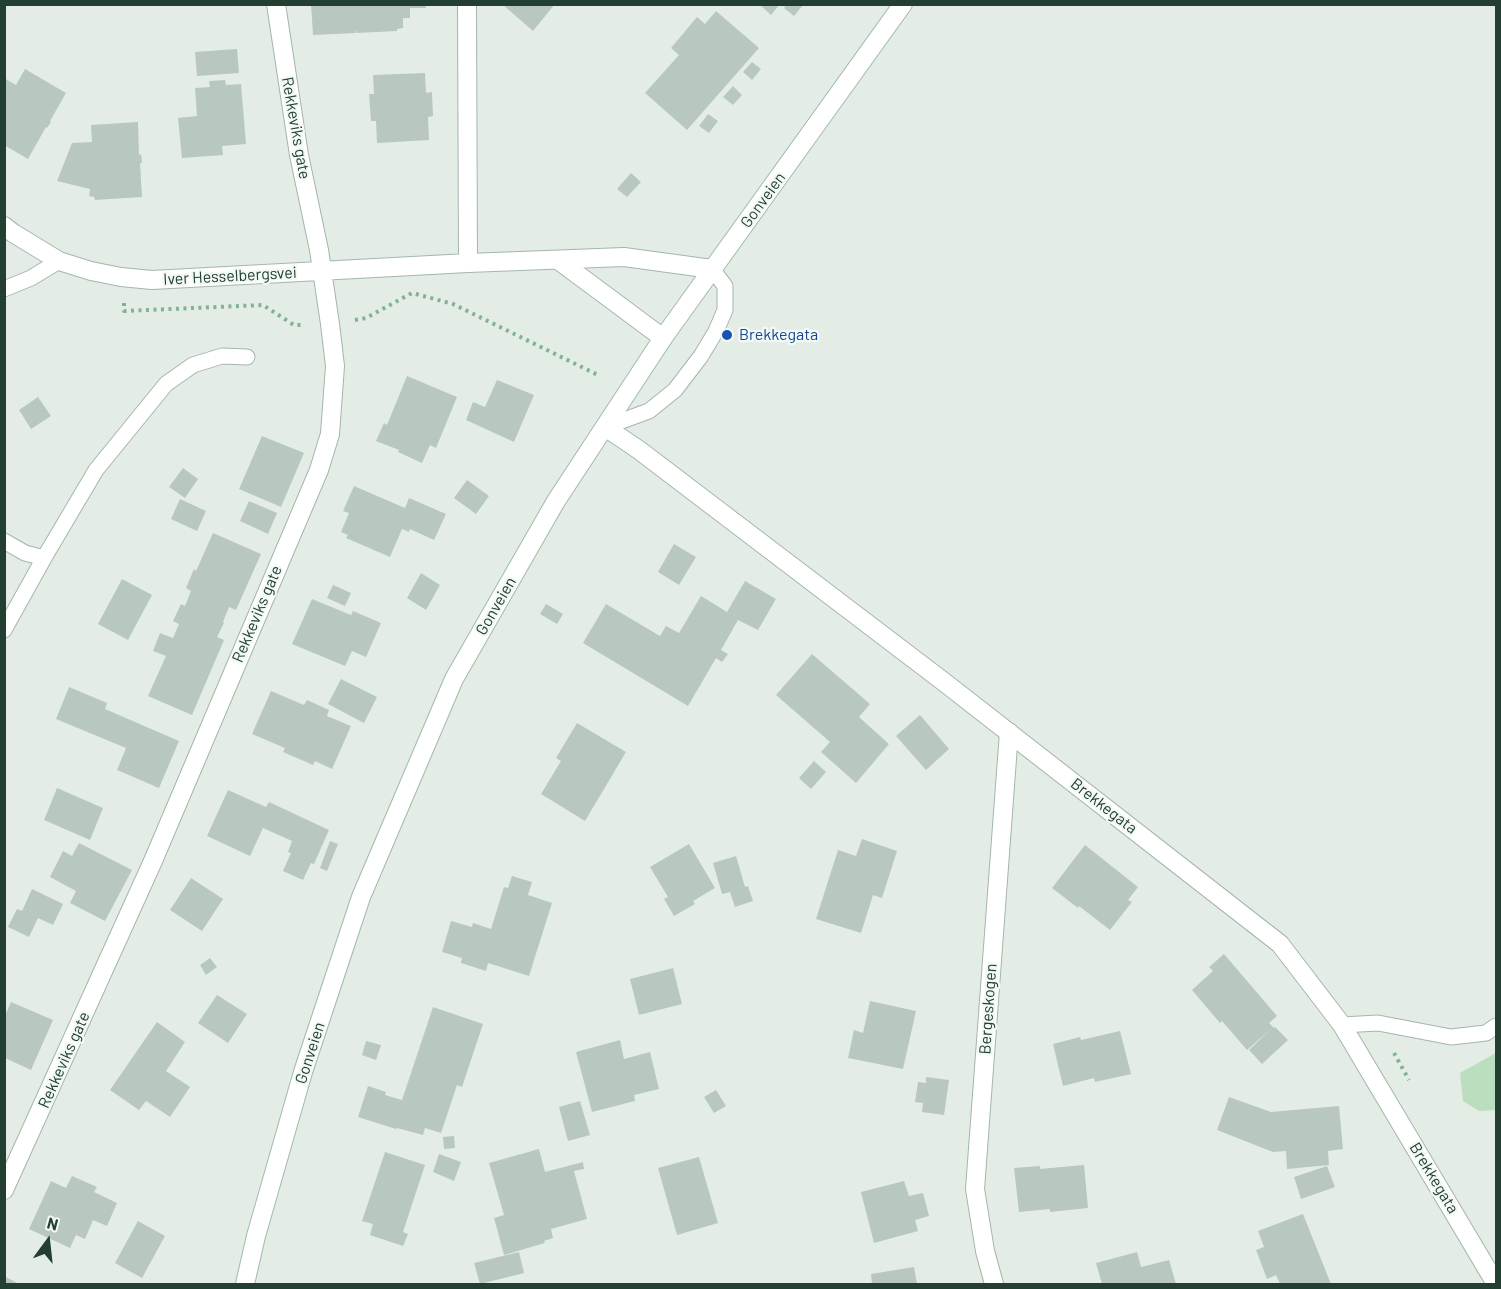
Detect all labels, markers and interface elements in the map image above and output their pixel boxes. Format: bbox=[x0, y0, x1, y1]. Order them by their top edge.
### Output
street label: Rekkeviks gate bbox=[278, 75, 314, 181]
street label: Gonveien bbox=[736, 168, 790, 232]
street label: Iver Hesselbergsvei bbox=[163, 263, 297, 289]
place label: Brekkegata bbox=[739, 325, 818, 345]
marker: Brekkegata bbox=[720, 328, 734, 342]
street label: Rekkeviks gate bbox=[228, 563, 286, 665]
street label: Gonveien bbox=[472, 573, 520, 639]
street label: Brekkegata bbox=[1067, 774, 1141, 838]
street label: Bergeskogen bbox=[975, 963, 1001, 1055]
street label: Rekkeviks gate bbox=[34, 1009, 94, 1111]
street label: Gonveien bbox=[291, 1020, 329, 1086]
street label: Brekkegata bbox=[1405, 1139, 1463, 1217]
north arrow bbox=[18, 1211, 78, 1271]
text: N bbox=[45, 1213, 60, 1234]

